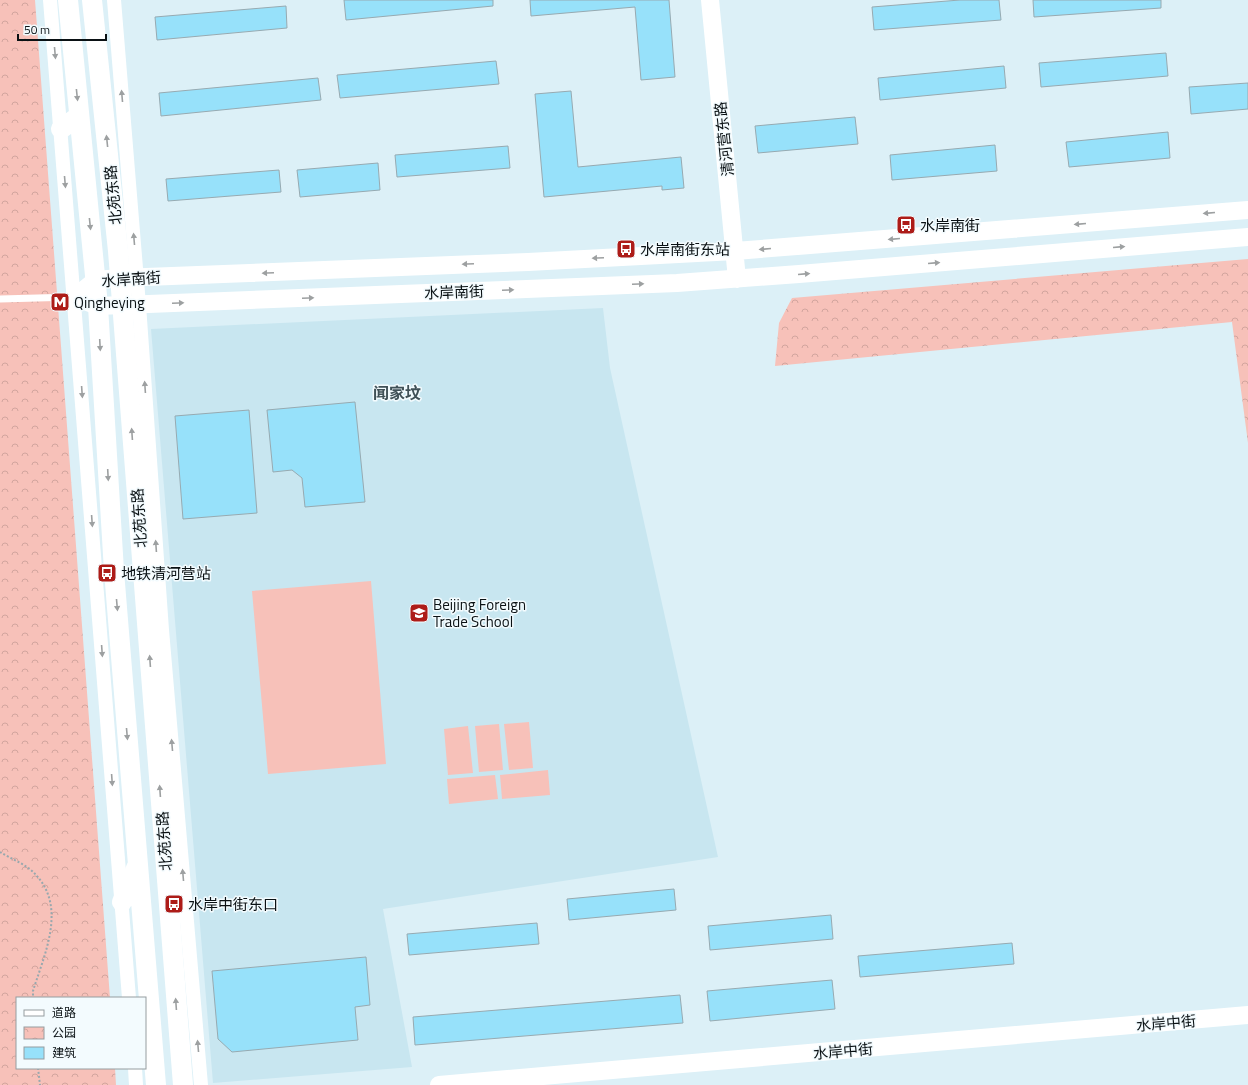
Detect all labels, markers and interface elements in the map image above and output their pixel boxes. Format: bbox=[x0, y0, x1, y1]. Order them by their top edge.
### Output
scale bar bbox=[18, 16, 106, 42]
text: 50 m bbox=[24, 20, 50, 39]
one-way arrow bbox=[51, 47, 58, 59]
one-way arrow bbox=[74, 89, 81, 101]
one-way arrow bbox=[119, 89, 126, 102]
street label: 清河营东路 bbox=[709, 100, 739, 178]
one-way arrow bbox=[104, 135, 110, 147]
street label: 北苑东路 bbox=[98, 164, 128, 226]
one-way arrow bbox=[62, 176, 69, 188]
one-way arrow bbox=[1203, 210, 1215, 217]
bus stop icon: 水岸南街 bbox=[895, 214, 917, 236]
place label: 水岸南街 bbox=[920, 214, 980, 237]
one-way arrow bbox=[87, 218, 93, 230]
one-way arrow bbox=[1074, 220, 1086, 227]
one-way arrow bbox=[130, 233, 137, 245]
one-way arrow bbox=[888, 235, 900, 242]
bus stop icon: 水岸南街东站 bbox=[615, 238, 637, 260]
place label: 水岸南街东站 bbox=[640, 238, 730, 261]
one-way arrow bbox=[1113, 244, 1125, 251]
one-way arrow bbox=[759, 245, 771, 252]
one-way arrow bbox=[592, 255, 604, 262]
one-way arrow bbox=[928, 260, 940, 266]
one-way arrow bbox=[462, 261, 474, 268]
street label: 水岸南街 bbox=[100, 265, 162, 293]
one-way arrow bbox=[262, 269, 274, 276]
one-way arrow bbox=[798, 270, 810, 277]
street label: 水岸南街 bbox=[424, 279, 484, 305]
one-way arrow bbox=[632, 281, 645, 287]
one-way arrow bbox=[502, 286, 514, 293]
metro station icon: Qingheying bbox=[49, 291, 71, 313]
place label: Qingheying bbox=[74, 291, 145, 314]
one-way arrow bbox=[302, 295, 315, 301]
one-way arrow bbox=[172, 300, 185, 306]
one-way arrow bbox=[97, 339, 104, 351]
one-way arrow bbox=[141, 381, 148, 393]
district label: 闻家坟 bbox=[373, 381, 421, 405]
one-way arrow bbox=[79, 386, 85, 398]
one-way arrow bbox=[129, 428, 136, 440]
one-way arrow bbox=[105, 469, 112, 481]
street label: 北苑东路 bbox=[125, 487, 153, 549]
one-way arrow bbox=[89, 515, 96, 527]
one-way arrow bbox=[152, 540, 159, 552]
bus stop icon: 地铁清河营站 bbox=[96, 562, 118, 584]
place label: 地铁清河营站 bbox=[121, 562, 211, 585]
place label: Beijing Foreign Trade School bbox=[433, 593, 526, 633]
one-way arrow bbox=[113, 599, 120, 611]
school or university icon: Beijing Foreign Trade School bbox=[408, 602, 430, 624]
one-way arrow bbox=[99, 645, 106, 657]
one-way arrow bbox=[146, 655, 153, 667]
one-way arrow bbox=[124, 728, 131, 740]
one-way arrow bbox=[168, 739, 175, 751]
one-way arrow bbox=[109, 774, 116, 786]
one-way arrow bbox=[156, 785, 163, 797]
street label: 北苑东路 bbox=[150, 810, 178, 872]
one-way arrow bbox=[179, 869, 186, 881]
bus stop icon: 水岸中街东口 bbox=[163, 893, 185, 915]
place label: 水岸中街东口 bbox=[188, 893, 278, 916]
legend bbox=[16, 997, 146, 1069]
one-way arrow bbox=[173, 998, 180, 1010]
text: 道路 bbox=[52, 1003, 76, 1022]
street label: 水岸中街 bbox=[1135, 1009, 1197, 1037]
text: 公园 bbox=[52, 1023, 76, 1042]
street label: 水岸中街 bbox=[812, 1037, 874, 1065]
one-way arrow bbox=[194, 1040, 201, 1052]
text: 建筑 bbox=[52, 1043, 76, 1062]

